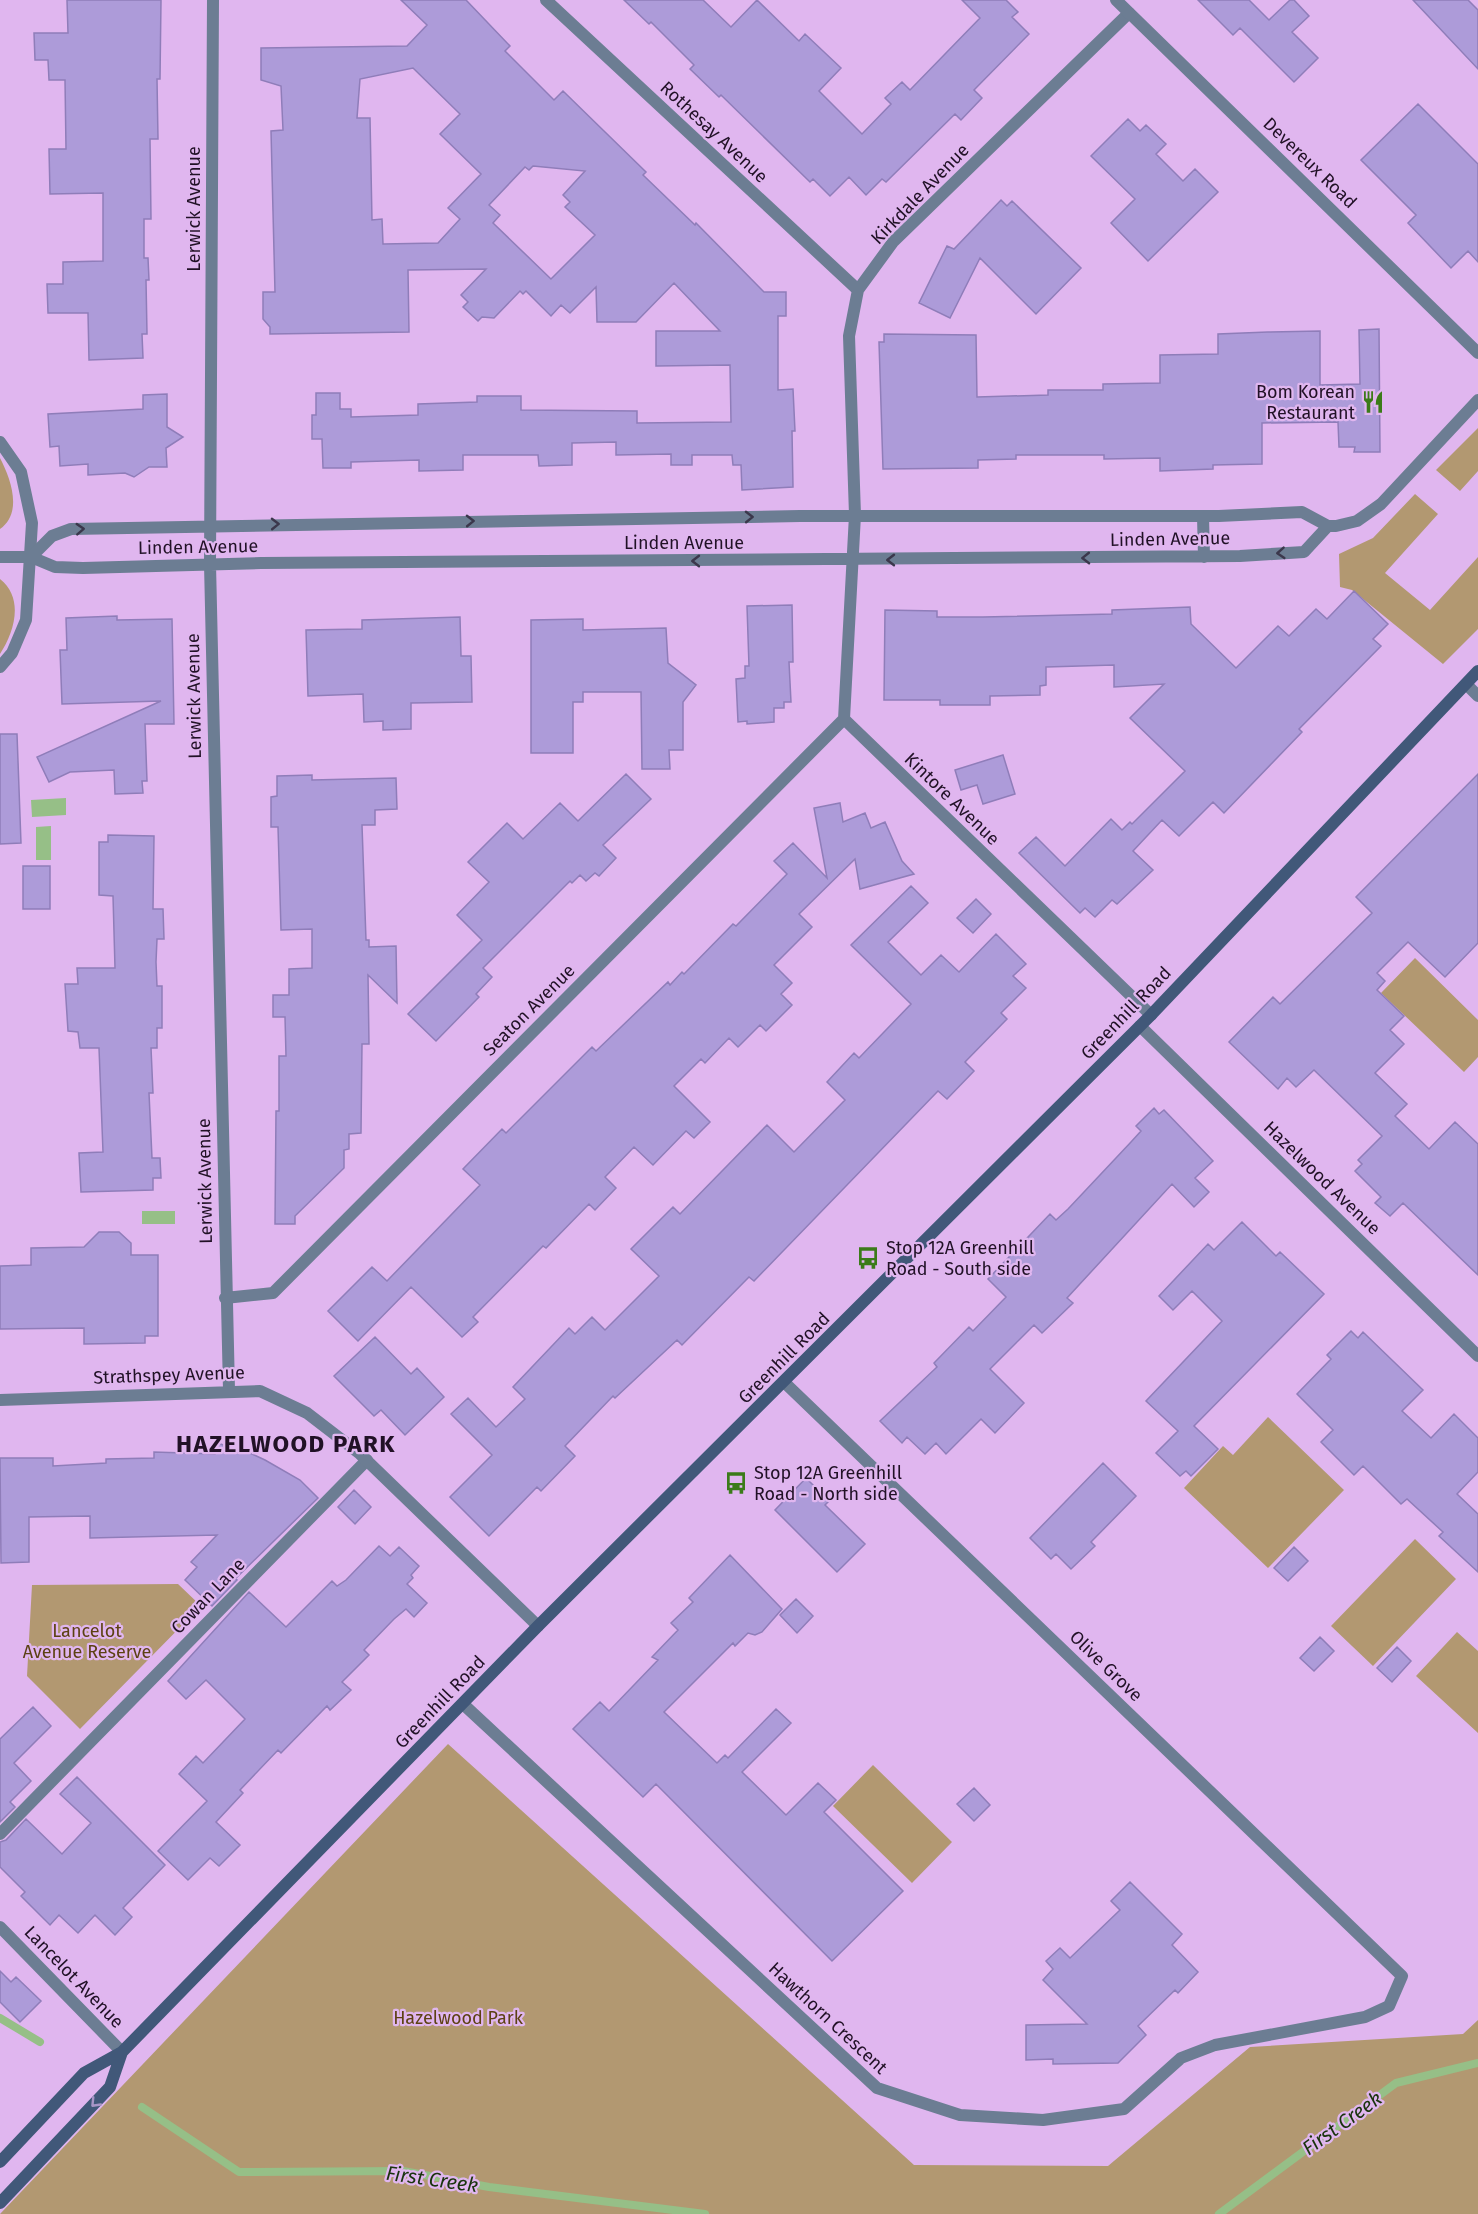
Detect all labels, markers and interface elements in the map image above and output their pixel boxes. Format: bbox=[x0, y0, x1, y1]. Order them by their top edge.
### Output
street label: Rothesay Avenue bbox=[656, 77, 772, 187]
street label: Devereux Road bbox=[1259, 113, 1361, 213]
street label: Kirkdale Avenue bbox=[866, 139, 974, 249]
street label: Lerwick Avenue bbox=[183, 146, 205, 272]
place label: Bom Korean Restaurant bbox=[1256, 381, 1355, 424]
restaurant icon: Bom Korean Restaurant bbox=[1360, 389, 1386, 415]
one-way arrow bbox=[744, 510, 753, 523]
one-way arrow bbox=[465, 515, 474, 527]
one-way arrow bbox=[270, 518, 279, 530]
one-way arrow bbox=[76, 522, 85, 535]
street label: Linden Avenue bbox=[1110, 527, 1230, 551]
street label: Linden Avenue bbox=[624, 532, 744, 554]
street label: Linden Avenue bbox=[138, 535, 258, 559]
one-way arrow bbox=[1276, 547, 1285, 560]
one-way arrow bbox=[1081, 552, 1090, 564]
one-way arrow bbox=[886, 554, 895, 566]
one-way arrow bbox=[691, 555, 700, 567]
street label: Lerwick Avenue bbox=[182, 633, 206, 759]
street label: Kintore Avenue bbox=[900, 748, 1004, 850]
street label: Seaton Avenue bbox=[478, 959, 580, 1061]
street label: Greenhill Road bbox=[1076, 962, 1176, 1064]
street label: Hazelwood Avenue bbox=[1259, 1117, 1385, 1239]
street label: Lerwick Avenue bbox=[193, 1118, 217, 1244]
place label: Stop 12A Greenhill Road - South side bbox=[886, 1237, 1034, 1280]
bus stop icon: Stop 12A Greenhill Road - South side bbox=[855, 1245, 881, 1271]
street label: Greenhill Road bbox=[734, 1308, 834, 1408]
street label: Strathspey Avenue bbox=[93, 1361, 245, 1389]
district label: HAZELWOOD PARK bbox=[176, 1430, 396, 1458]
place label: Stop 12A Greenhill Road - North side bbox=[754, 1462, 902, 1505]
bus stop icon: Stop 12A Greenhill Road - North side bbox=[723, 1470, 749, 1496]
street label: Cowan Lane bbox=[166, 1553, 250, 1639]
park label: Lancelot Avenue Reserve bbox=[23, 1620, 151, 1663]
street label: Olive Grove bbox=[1065, 1626, 1147, 1706]
street label: Greenhill Road bbox=[390, 1651, 490, 1753]
street label: Lancelot Avenue bbox=[20, 1921, 128, 2033]
street label: Hawthorn Crescent bbox=[764, 1957, 892, 2079]
park label: Hazelwood Park bbox=[393, 2007, 524, 2029]
water label: First Creek bbox=[1297, 2086, 1387, 2160]
one-way arrow bbox=[91, 2096, 102, 2106]
water label: First Creek bbox=[384, 2161, 480, 2197]

